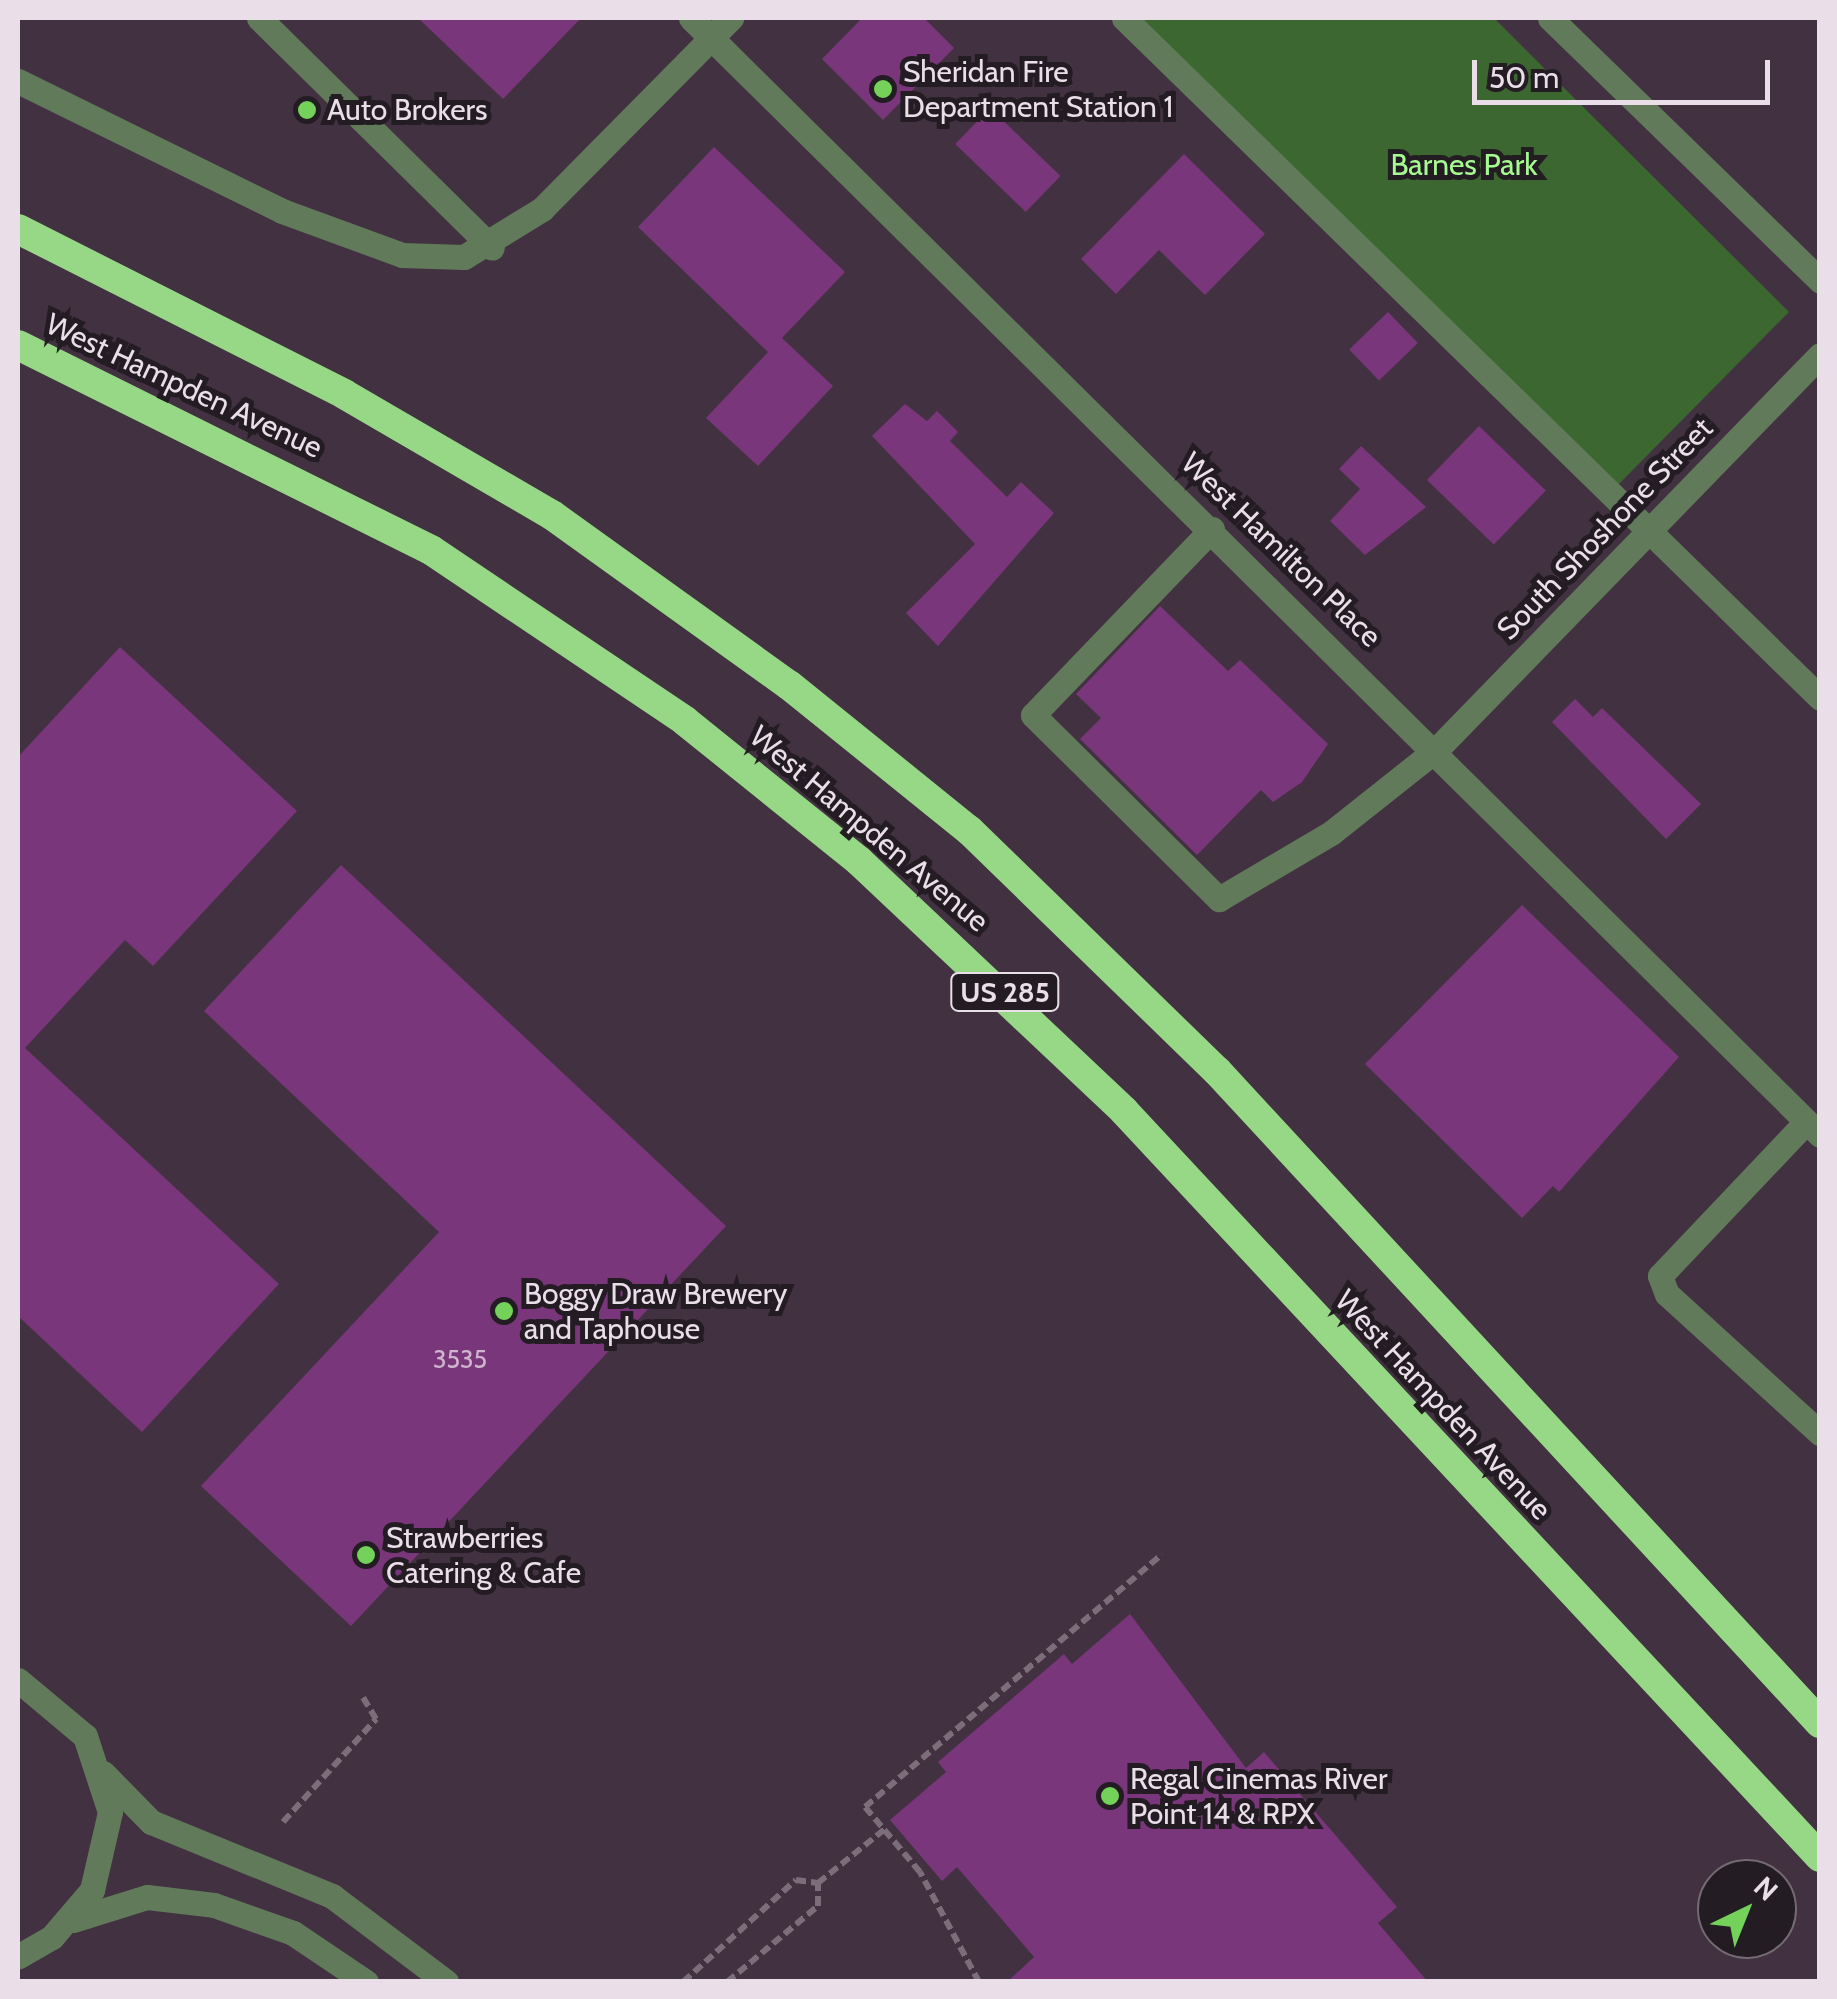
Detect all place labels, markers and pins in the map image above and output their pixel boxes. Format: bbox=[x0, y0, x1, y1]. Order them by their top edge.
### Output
place label: Sheridan Fire Department Station 1 bbox=[903, 54, 1173, 124]
marker: Sheridan Fire Department Station 1 bbox=[872, 78, 894, 100]
place label: Auto Brokers bbox=[327, 92, 487, 128]
marker: Auto Brokers bbox=[296, 99, 318, 121]
place label: Boggy Draw Brewery and Taphouse bbox=[524, 1276, 787, 1346]
marker: Boggy Draw Brewery and Taphouse bbox=[493, 1300, 515, 1322]
place label: Strawberries Catering & Cafe bbox=[386, 1520, 581, 1590]
marker: Strawberries Catering & Cafe bbox=[355, 1544, 377, 1566]
place label: Regal Cinemas River Point 14 & RPX bbox=[1130, 1761, 1387, 1832]
marker: Regal Cinemas River Point 14 & RPX bbox=[1099, 1785, 1121, 1807]

